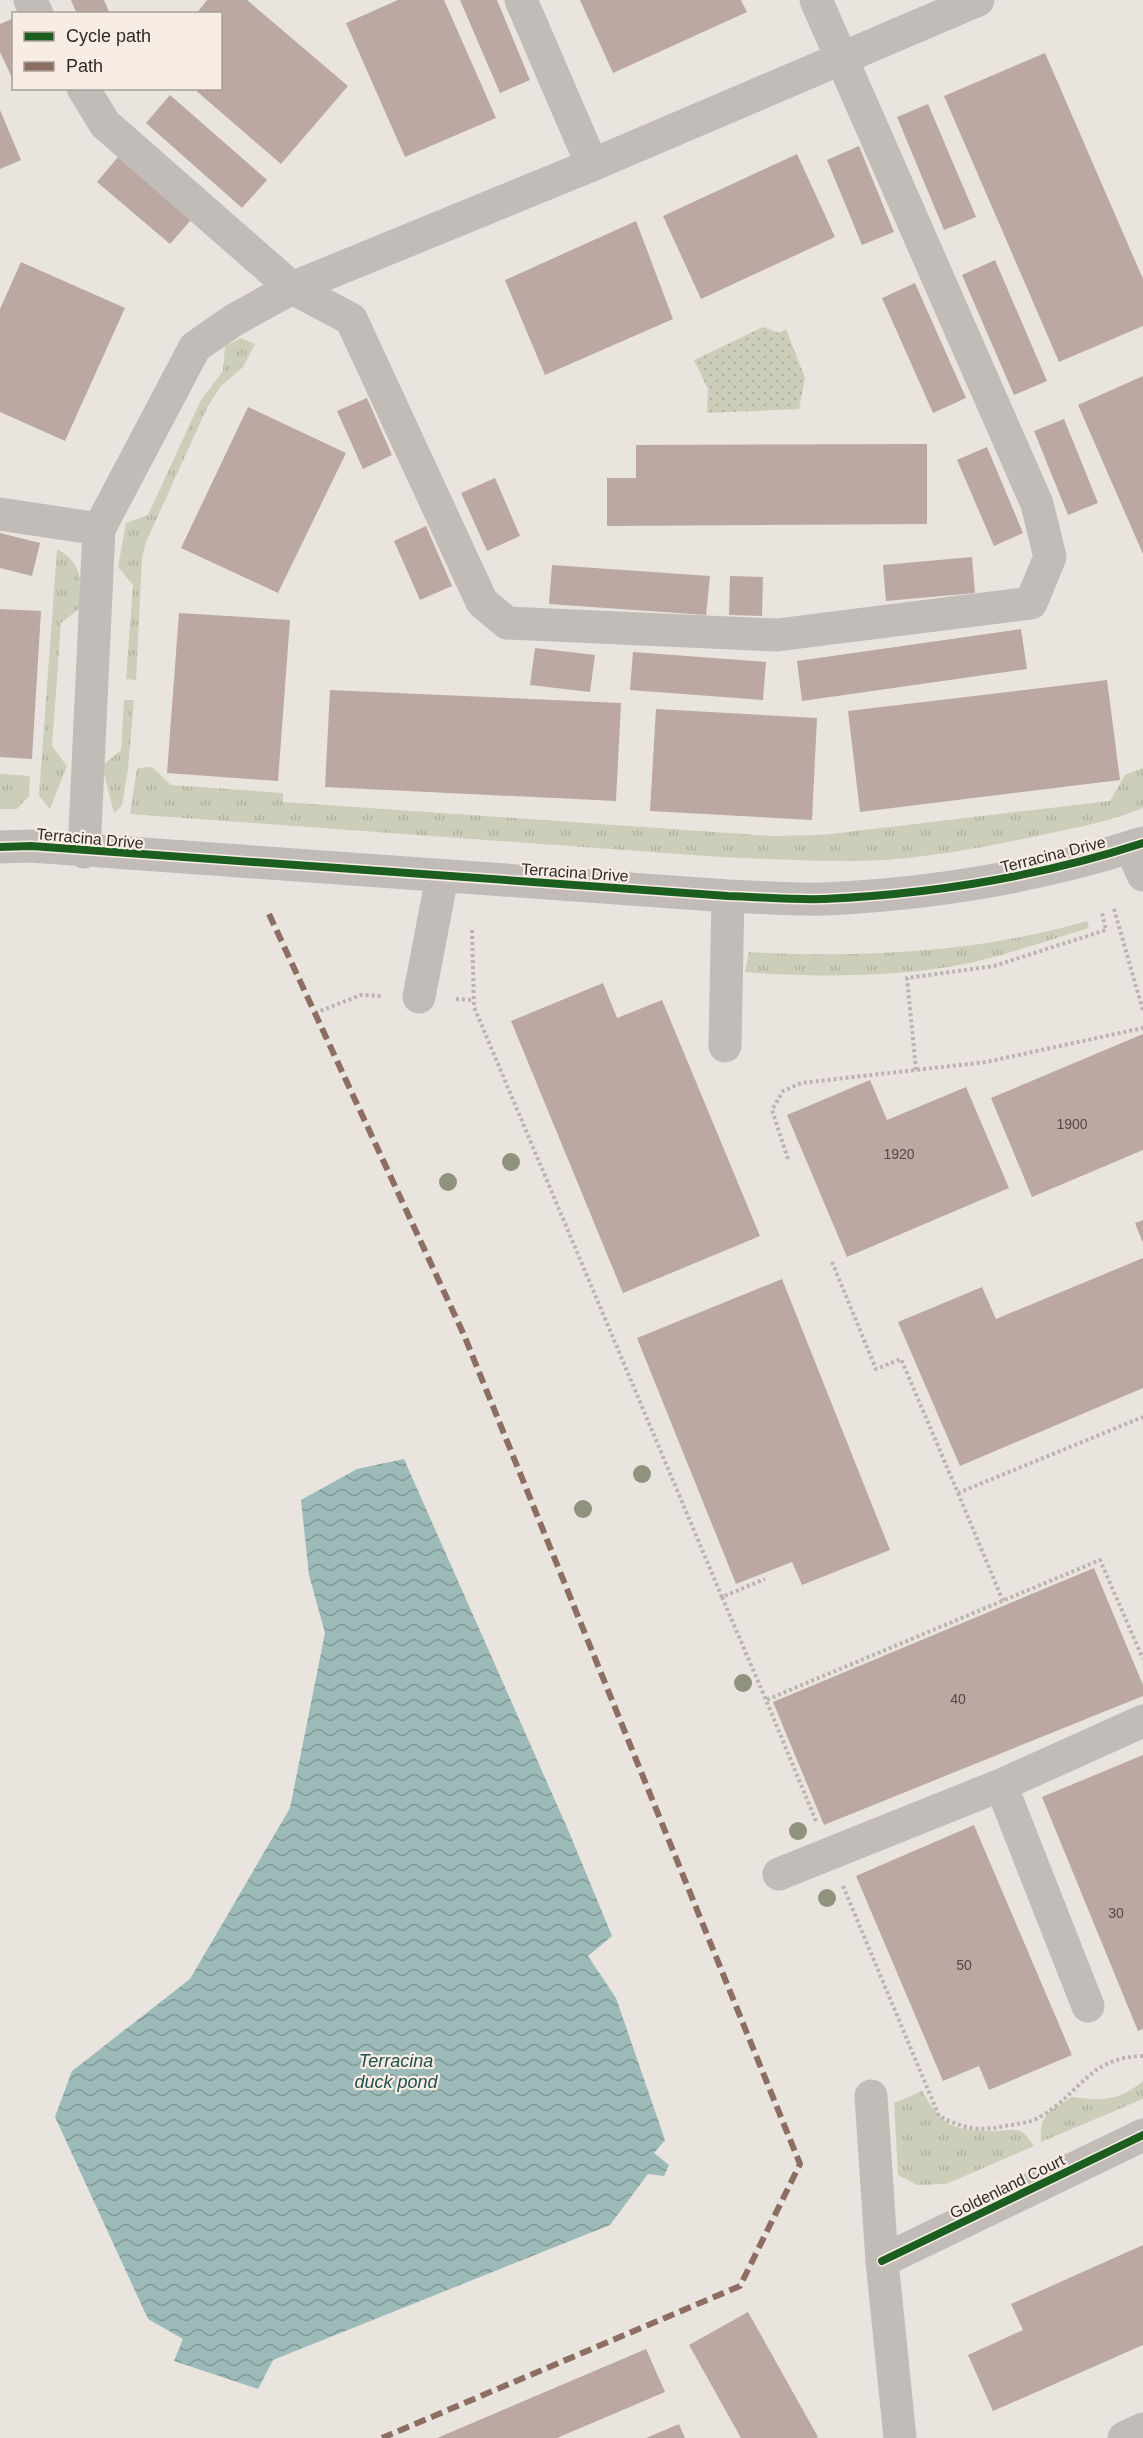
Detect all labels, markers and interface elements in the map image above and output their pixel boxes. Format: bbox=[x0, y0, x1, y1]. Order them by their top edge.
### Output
legend bbox=[12, 12, 222, 90]
text: Cycle path bbox=[66, 26, 151, 46]
text: Path bbox=[66, 56, 103, 76]
street label: Terracina Drive bbox=[36, 825, 144, 852]
street label: Terracina Drive bbox=[999, 833, 1107, 876]
street label: Terracina Drive bbox=[521, 860, 629, 885]
house number: 1900 bbox=[1056, 1116, 1088, 1132]
house number: 1920 bbox=[883, 1146, 915, 1162]
house number: 40 bbox=[950, 1691, 966, 1707]
house number: 30 bbox=[1108, 1905, 1124, 1921]
house number: 50 bbox=[956, 1957, 972, 1973]
water label: Terracina duck pond bbox=[354, 2051, 439, 2092]
street label: Goldenland Court bbox=[947, 2151, 1068, 2222]

